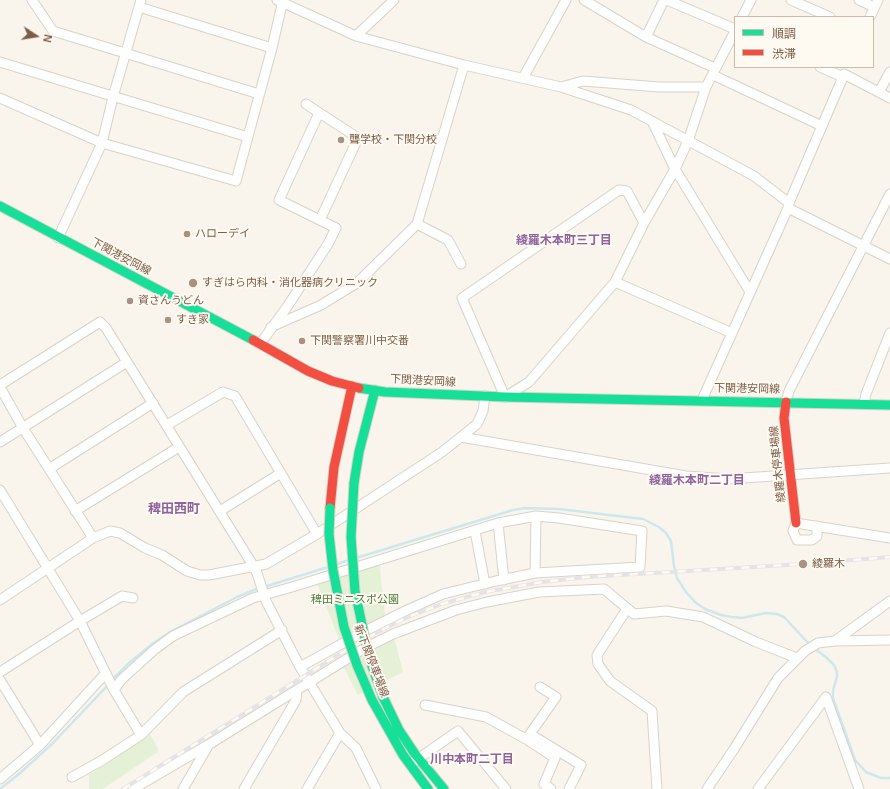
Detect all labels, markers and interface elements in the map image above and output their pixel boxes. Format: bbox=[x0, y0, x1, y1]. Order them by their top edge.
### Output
north arrow bbox=[16, 16, 56, 56]
legend bbox=[734, 16, 874, 68]
text: 順調 bbox=[772, 27, 796, 41]
text: N bbox=[41, 33, 54, 44]
text: 渋滞 bbox=[772, 47, 796, 61]
place label: 聾学校・下関分校 bbox=[349, 133, 437, 147]
marker: 聾学校・下関分校 bbox=[336, 135, 346, 145]
place label: ハローデイ bbox=[195, 227, 250, 241]
marker: ハローデイ bbox=[182, 229, 192, 239]
district label: 綾羅木本町三丁目 bbox=[516, 234, 612, 248]
street label: 下関港安岡線 bbox=[89, 236, 153, 278]
place label: すぎはら内科・消化器病クリニック bbox=[202, 276, 378, 290]
marker: すぎはら内科・消化器病クリニック bbox=[187, 277, 199, 289]
place label: 資さんうどん bbox=[138, 294, 204, 308]
marker: 資さんうどん bbox=[125, 296, 135, 306]
place label: すき家 bbox=[176, 313, 209, 327]
marker: すき家 bbox=[163, 315, 173, 325]
place label: 下関警察署川中交番 bbox=[310, 334, 409, 348]
marker: 下関警察署川中交番 bbox=[297, 336, 307, 346]
street label: 下関港安岡線 bbox=[390, 373, 456, 389]
street label: 下関港安岡線 bbox=[714, 382, 780, 396]
street label: 綾羅木停車場線 bbox=[767, 425, 789, 503]
district label: 綾羅木本町二丁目 bbox=[649, 474, 745, 488]
district label: 稗田西町 bbox=[148, 501, 200, 517]
place label: 綾羅木 bbox=[812, 557, 845, 571]
marker: 綾羅木 bbox=[797, 558, 809, 570]
park label: 稗田ミニスポ公園 bbox=[311, 593, 399, 607]
street label: 新下関停車場線 bbox=[351, 623, 391, 699]
district label: 川中本町二丁目 bbox=[430, 753, 514, 767]

